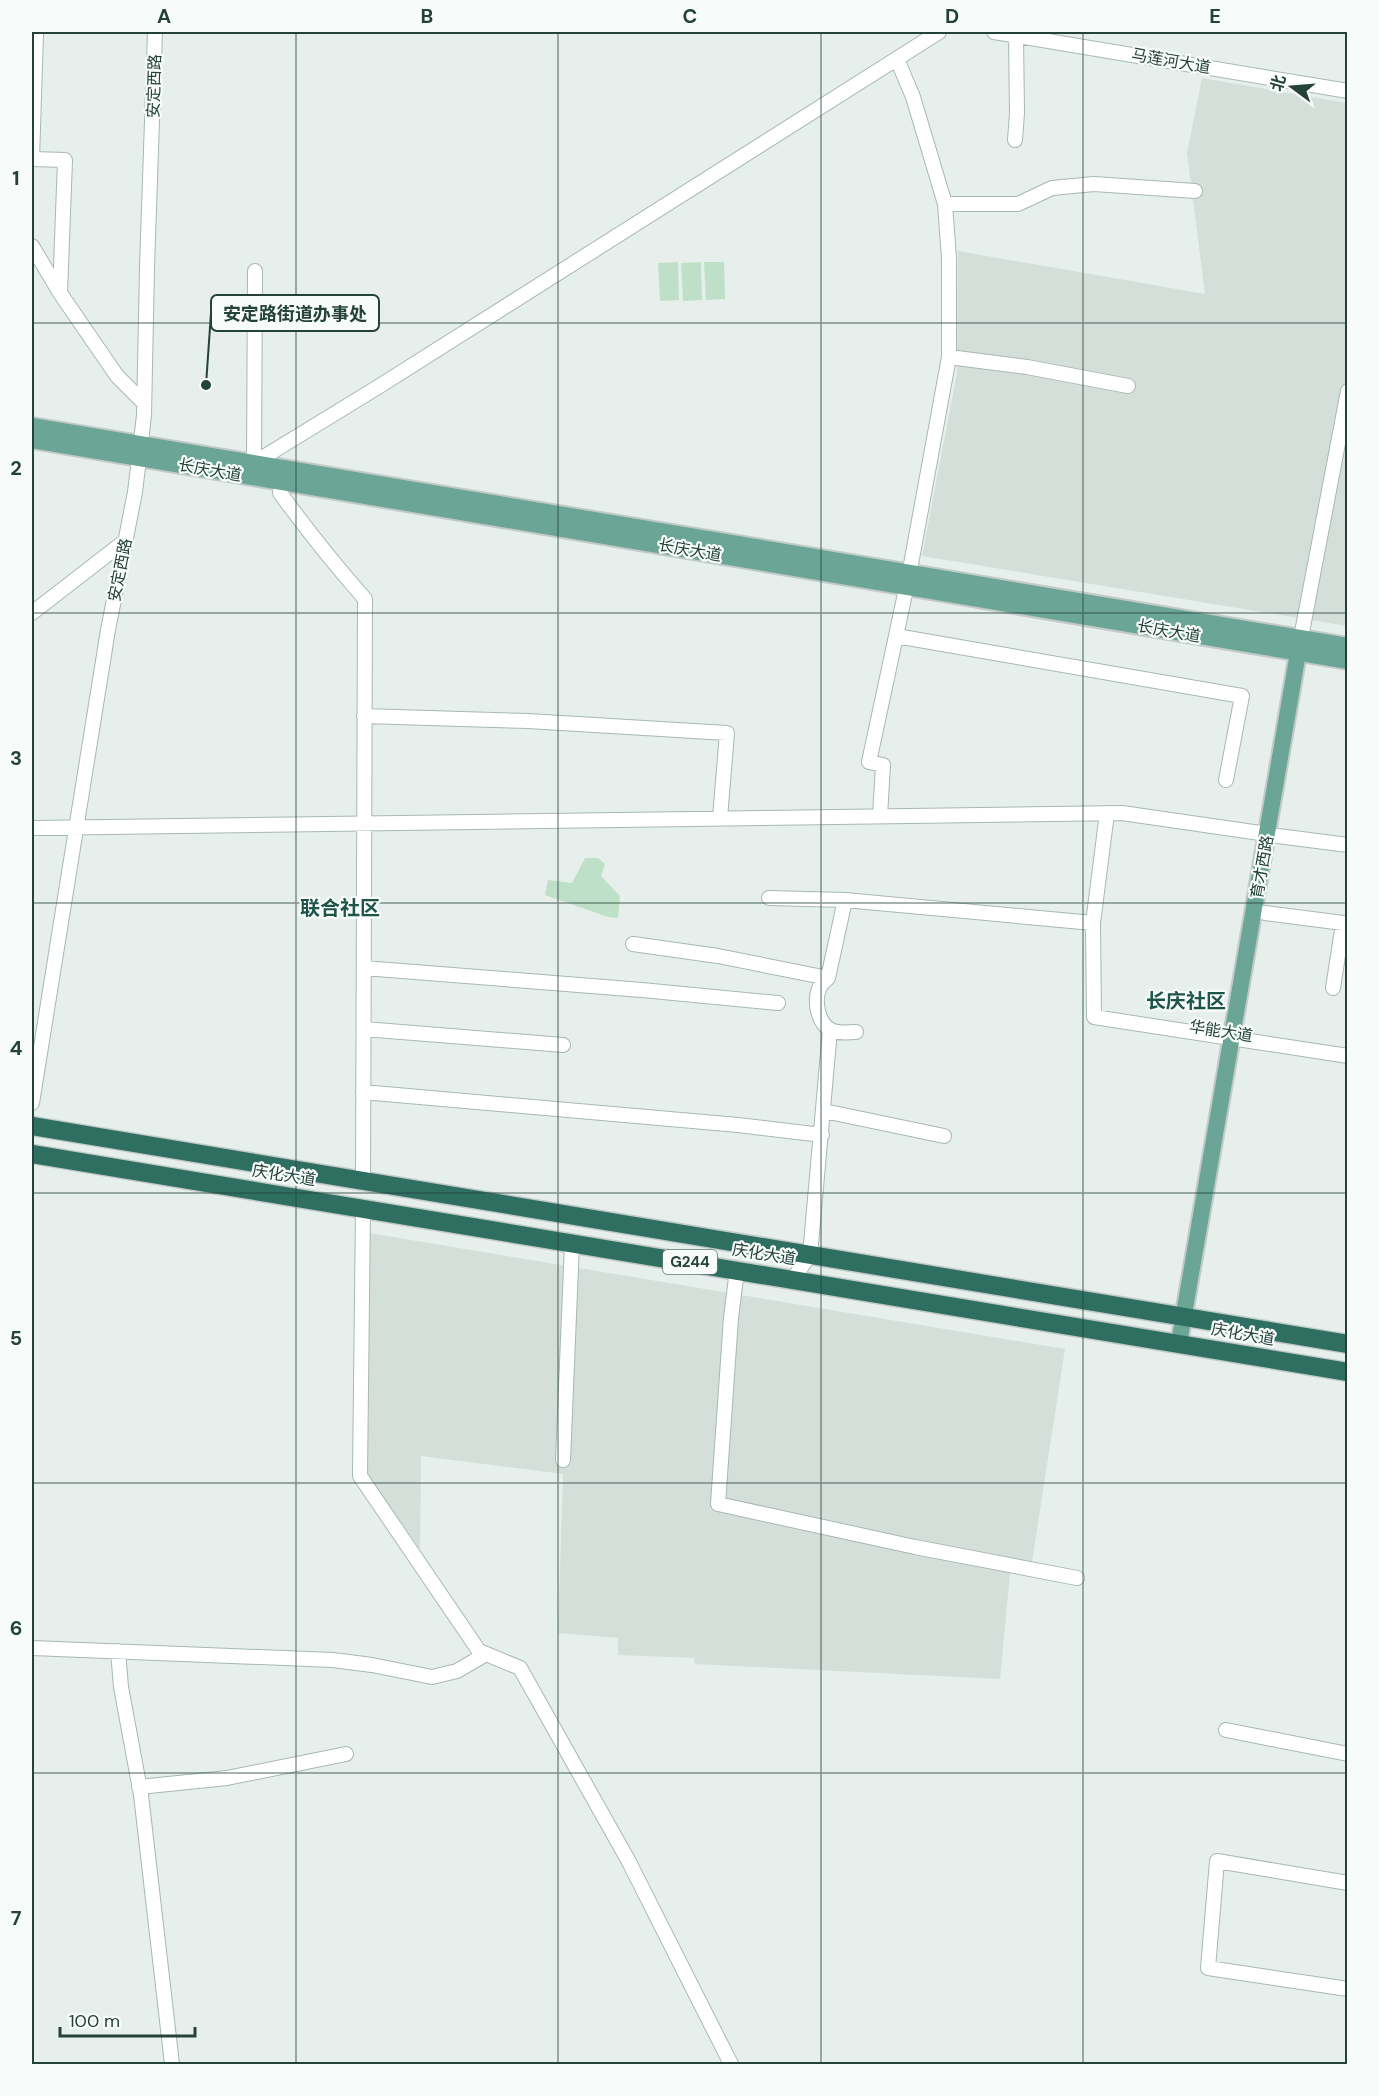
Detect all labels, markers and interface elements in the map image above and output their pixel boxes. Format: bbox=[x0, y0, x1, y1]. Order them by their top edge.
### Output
text: A bbox=[157, 3, 171, 29]
text: B bbox=[421, 3, 433, 29]
text: C bbox=[683, 3, 697, 29]
text: D bbox=[945, 3, 959, 29]
text: E bbox=[1209, 3, 1221, 29]
street label: 马莲河大道 bbox=[1130, 44, 1212, 78]
street label: 安定西路 bbox=[142, 54, 166, 118]
north arrow bbox=[1262, 57, 1322, 117]
text: 北 bbox=[1266, 72, 1290, 94]
text: 1 bbox=[12, 165, 20, 191]
callout: 安定路街道办事处 bbox=[211, 295, 379, 331]
text: 安定路街道办事处 bbox=[223, 302, 367, 326]
street label: 长庆大道 bbox=[177, 454, 243, 486]
text: 2 bbox=[10, 455, 22, 481]
street label: 长庆大道 bbox=[657, 534, 723, 566]
street label: 安定西路 bbox=[104, 537, 136, 603]
street label: 长庆大道 bbox=[1136, 615, 1202, 647]
text: 3 bbox=[10, 745, 22, 771]
street label: 育才西路 bbox=[1246, 834, 1278, 900]
district label: 联合社区 bbox=[300, 895, 380, 921]
district label: 长庆社区 bbox=[1146, 988, 1226, 1014]
street label: 华能大道 bbox=[1188, 1016, 1254, 1046]
text: 4 bbox=[10, 1035, 23, 1061]
street label: 庆化大道 bbox=[251, 1160, 317, 1190]
street label: 庆化大道 bbox=[731, 1239, 797, 1269]
road number: G244 bbox=[663, 1250, 717, 1274]
street label: 庆化大道 bbox=[1210, 1318, 1276, 1350]
text: 5 bbox=[10, 1325, 22, 1351]
text: 6 bbox=[10, 1615, 22, 1641]
text: 7 bbox=[11, 1905, 22, 1931]
scale bar bbox=[60, 2000, 195, 2038]
text: 100 m bbox=[69, 2009, 120, 2033]

